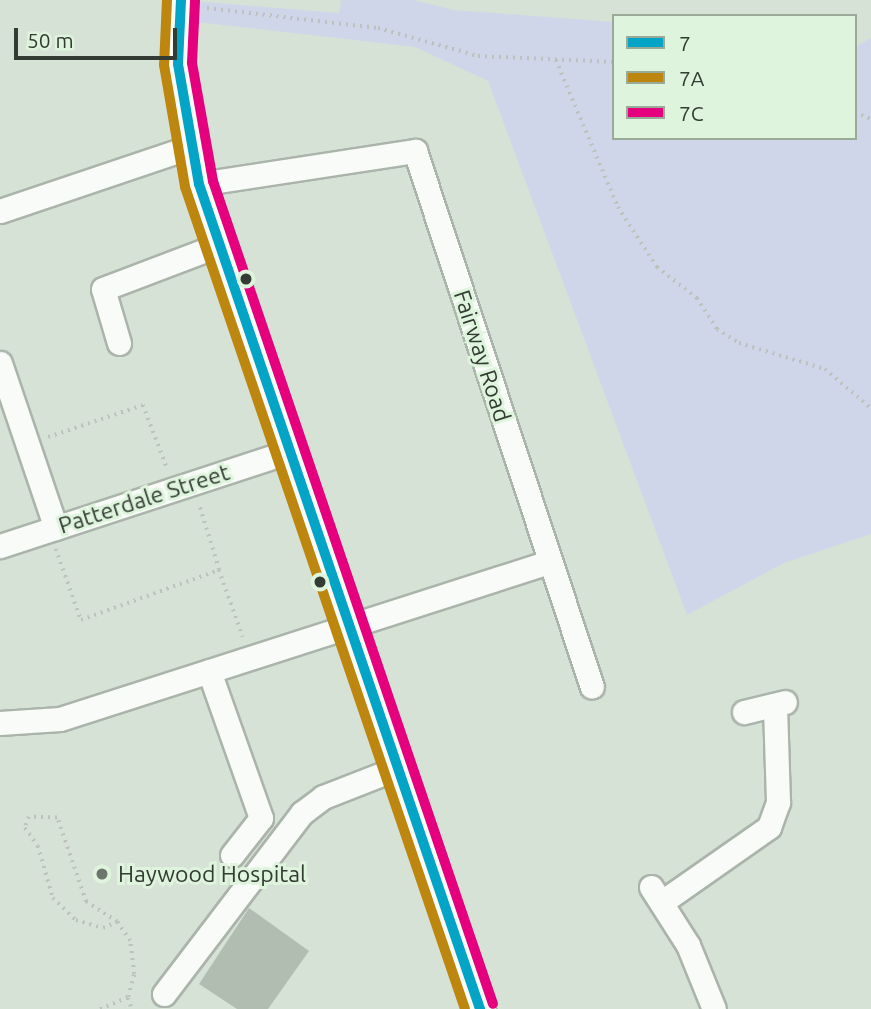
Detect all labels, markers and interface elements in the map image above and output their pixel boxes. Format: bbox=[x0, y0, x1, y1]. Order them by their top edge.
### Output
scale bar bbox=[18, 14, 180, 58]
legend bbox=[612, 14, 857, 140]
text: 50 m bbox=[27, 28, 74, 52]
text: 7 bbox=[679, 31, 691, 55]
text: 7A bbox=[679, 66, 705, 90]
text: 7C bbox=[679, 101, 704, 125]
unlabelled marker bbox=[239, 272, 253, 286]
street label: Fairway Road bbox=[448, 287, 516, 425]
street label: Patterdale Street bbox=[55, 458, 233, 540]
unlabelled marker bbox=[313, 575, 327, 589]
place label: Haywood Hospital bbox=[118, 860, 306, 888]
marker: Haywood Hospital bbox=[92, 864, 112, 884]

